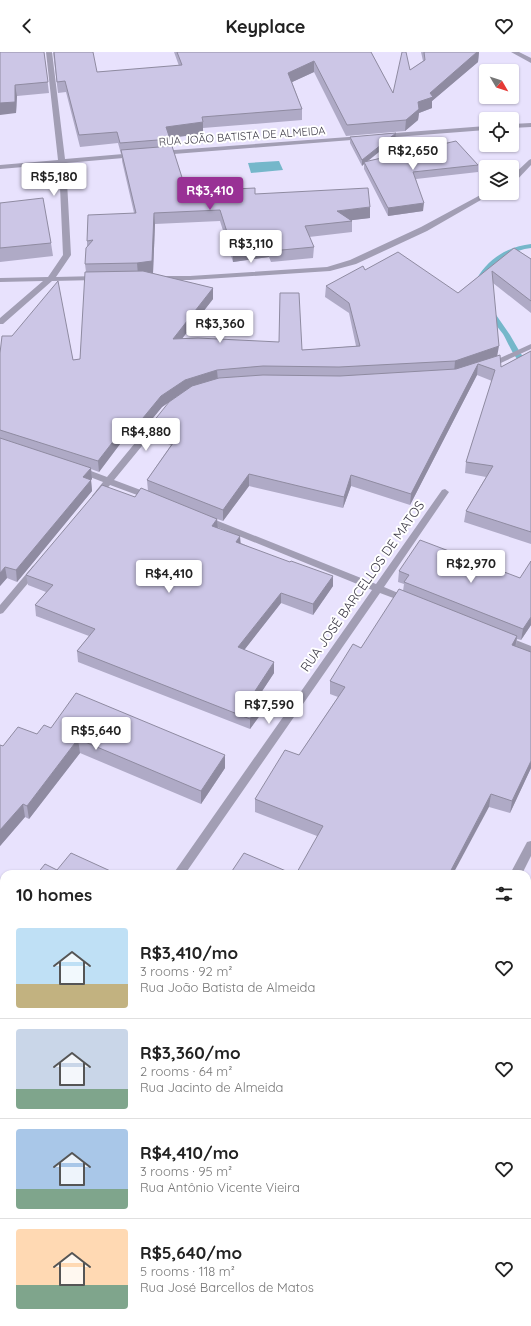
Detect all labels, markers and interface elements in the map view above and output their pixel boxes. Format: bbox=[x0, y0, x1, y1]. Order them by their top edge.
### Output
icon: back bbox=[16, 15, 38, 37]
text: Keyplace bbox=[226, 15, 305, 38]
icon: heart bbox=[493, 15, 515, 37]
north arrow bbox=[479, 64, 519, 104]
map controls bbox=[479, 64, 519, 200]
button: locate bbox=[479, 112, 519, 152]
street label: RUA JOÃO BATISTA DE ALMEIDA bbox=[158, 123, 326, 149]
pin: R$2,650 bbox=[376, 137, 450, 171]
text: R$2,650 bbox=[388, 142, 438, 158]
button: layers bbox=[479, 160, 519, 200]
pin: R$5,180 bbox=[17, 163, 91, 197]
text: R$5,180 bbox=[30, 168, 78, 184]
pin: R$3,410 bbox=[173, 177, 247, 211]
text: R$3,410 bbox=[186, 182, 234, 198]
pin: R$3,110 bbox=[214, 230, 288, 264]
text: R$3,110 bbox=[229, 235, 273, 251]
pin: R$3,360 bbox=[183, 310, 257, 344]
text: R$3,360 bbox=[195, 315, 245, 331]
pin: R$4,880 bbox=[109, 418, 183, 452]
text: R$4,880 bbox=[121, 423, 171, 439]
street label: RUA JOSÉ BARCELLOS DE MATOS bbox=[297, 497, 427, 675]
pin: R$2,970 bbox=[434, 550, 508, 584]
text: R$2,970 bbox=[446, 555, 496, 571]
pin: R$4,410 bbox=[132, 560, 206, 594]
text: R$4,410 bbox=[145, 565, 193, 581]
pin: R$7,590 bbox=[232, 691, 306, 725]
text: R$7,590 bbox=[244, 696, 294, 712]
pin: R$5,640 bbox=[59, 717, 133, 751]
text: R$5,640 bbox=[71, 722, 121, 738]
icon: filters bbox=[493, 883, 515, 905]
text: 10 homes bbox=[16, 884, 92, 905]
text: R$3,410/mo bbox=[140, 942, 238, 963]
icon: home bbox=[48, 944, 96, 992]
icon: heart bbox=[493, 957, 515, 979]
text: 3 rooms · 92 m² bbox=[140, 963, 232, 979]
text: Rua João Batista de Almeida bbox=[140, 979, 315, 995]
text: R$3,360/mo bbox=[140, 1042, 241, 1063]
icon: home bbox=[48, 1045, 96, 1093]
icon: heart bbox=[493, 1058, 515, 1080]
text: 2 rooms · 64 m² bbox=[140, 1063, 232, 1079]
text: Rua Jacinto de Almeida bbox=[140, 1079, 283, 1095]
text: R$4,410/mo bbox=[140, 1142, 239, 1163]
icon: home bbox=[48, 1145, 96, 1193]
icon: heart bbox=[493, 1158, 515, 1180]
text: 3 rooms · 95 m² bbox=[140, 1163, 232, 1179]
text: Rua Antônio Vicente Vieira bbox=[140, 1179, 300, 1195]
text: R$5,640/mo bbox=[140, 1242, 242, 1263]
icon: home bbox=[48, 1245, 96, 1293]
icon: heart bbox=[493, 1258, 515, 1280]
text: 5 rooms · 118 m² bbox=[140, 1263, 235, 1279]
text: Rua José Barcellos de Matos bbox=[140, 1279, 314, 1295]

